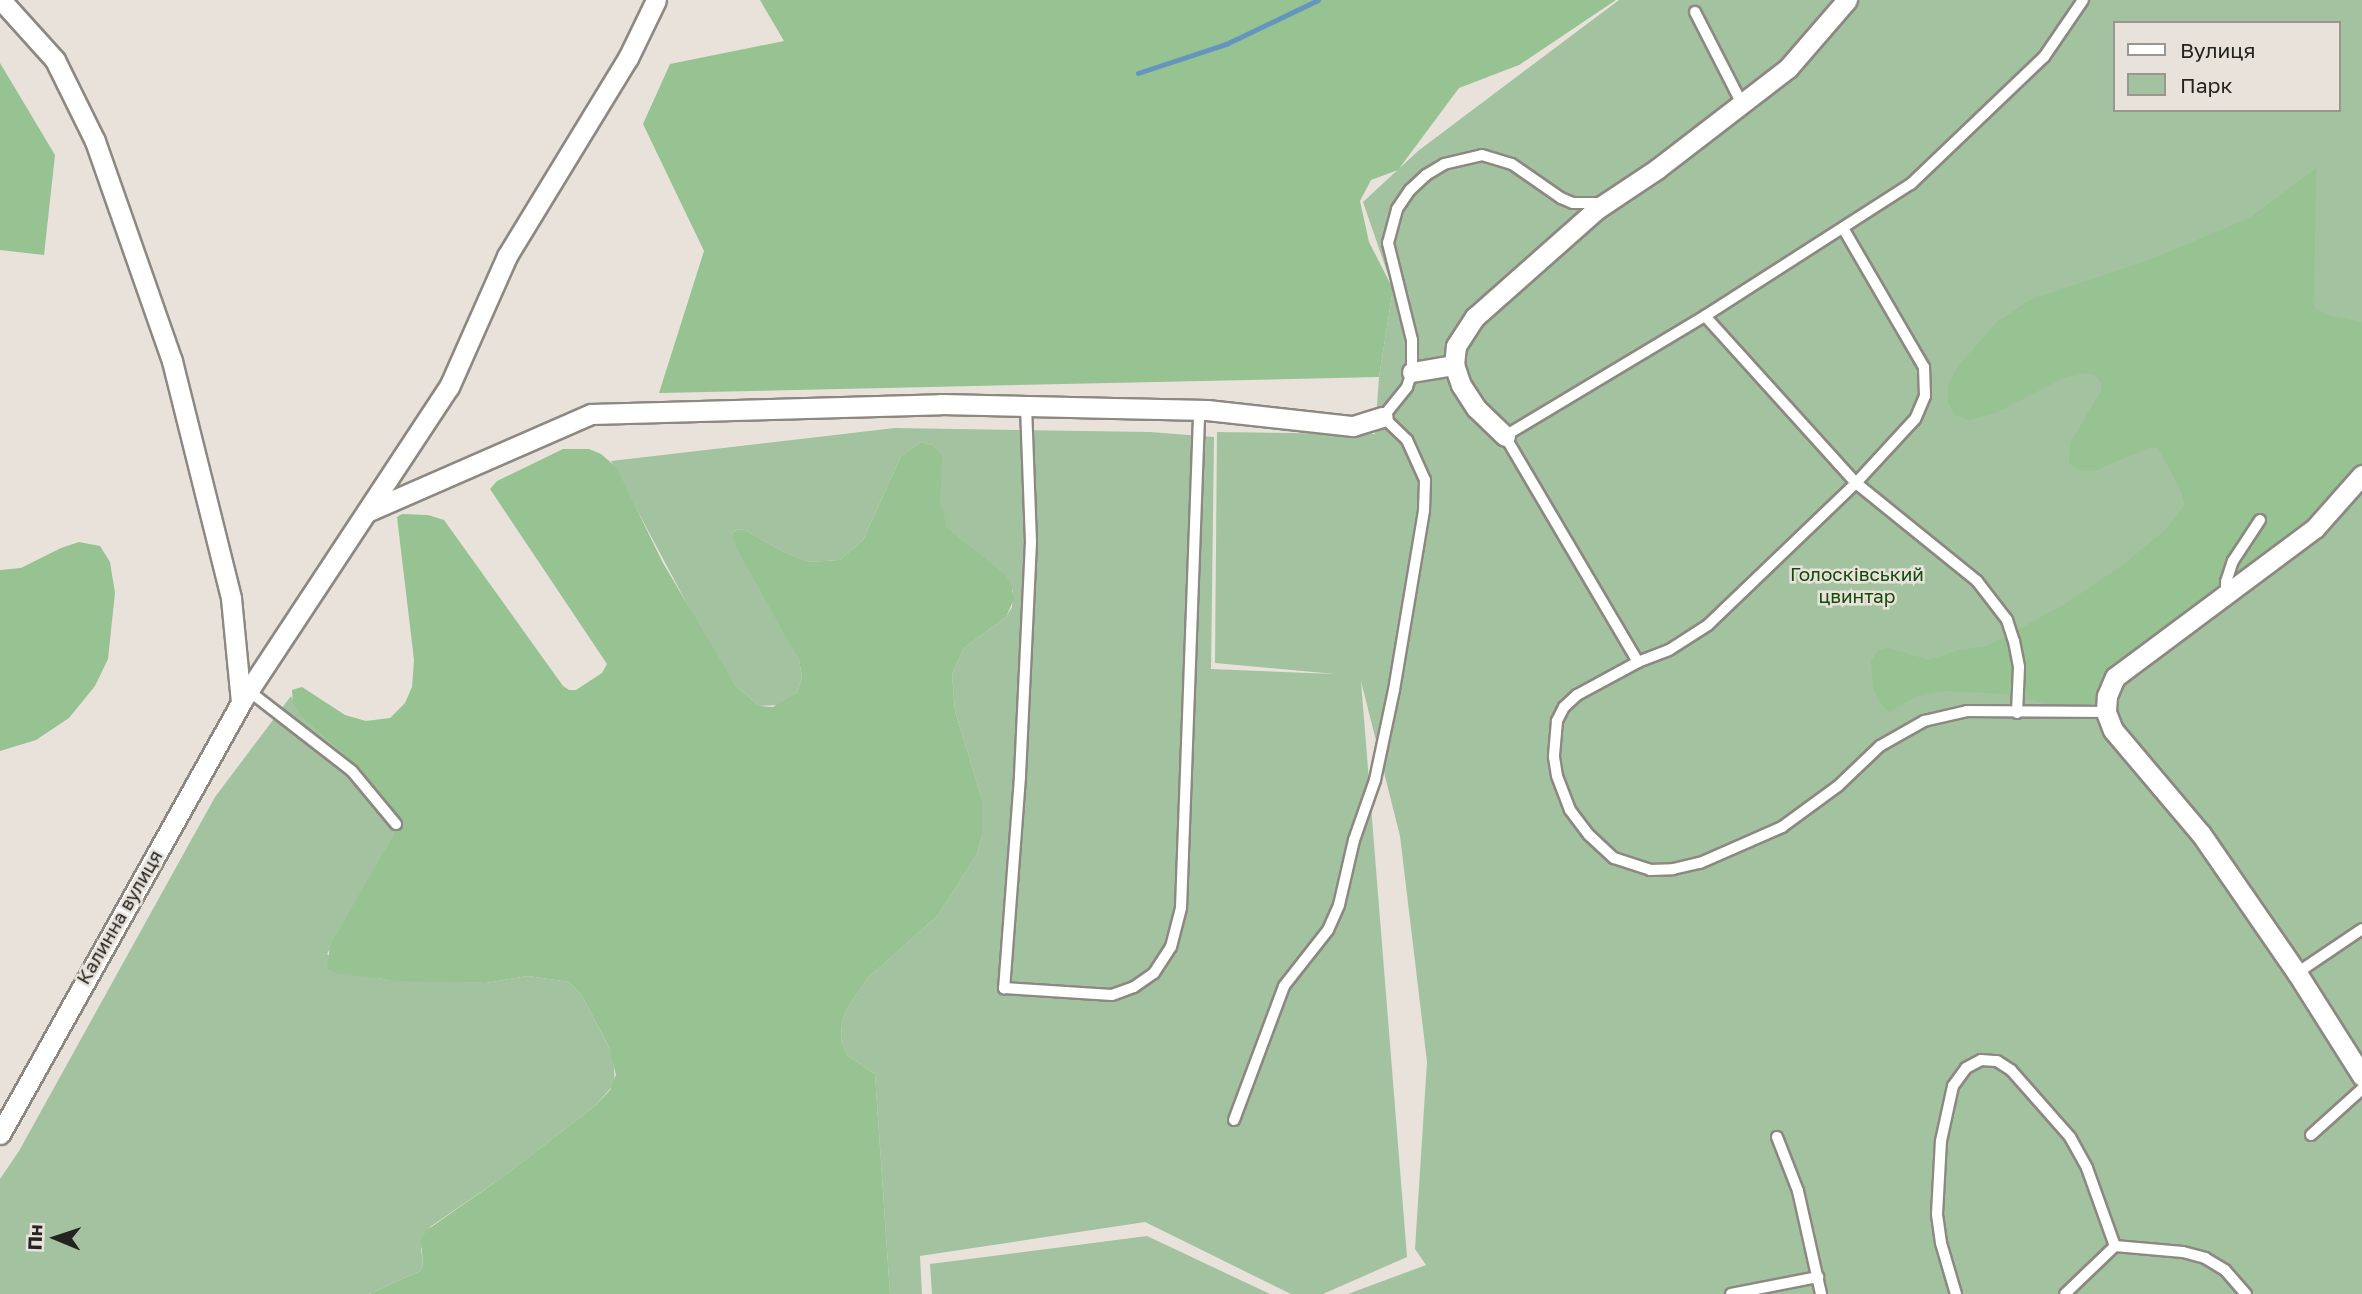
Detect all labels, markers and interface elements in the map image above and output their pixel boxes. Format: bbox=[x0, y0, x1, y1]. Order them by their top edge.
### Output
legend bbox=[2114, 21, 2341, 112]
text: Вулиця bbox=[2180, 37, 2256, 63]
text: Парк bbox=[2180, 72, 2233, 98]
park label: Голосківський цвинтар bbox=[1790, 563, 1924, 607]
street label: Калинна вулиця bbox=[71, 846, 167, 988]
north arrow bbox=[21, 1203, 91, 1273]
text: Пн bbox=[23, 1224, 46, 1251]

